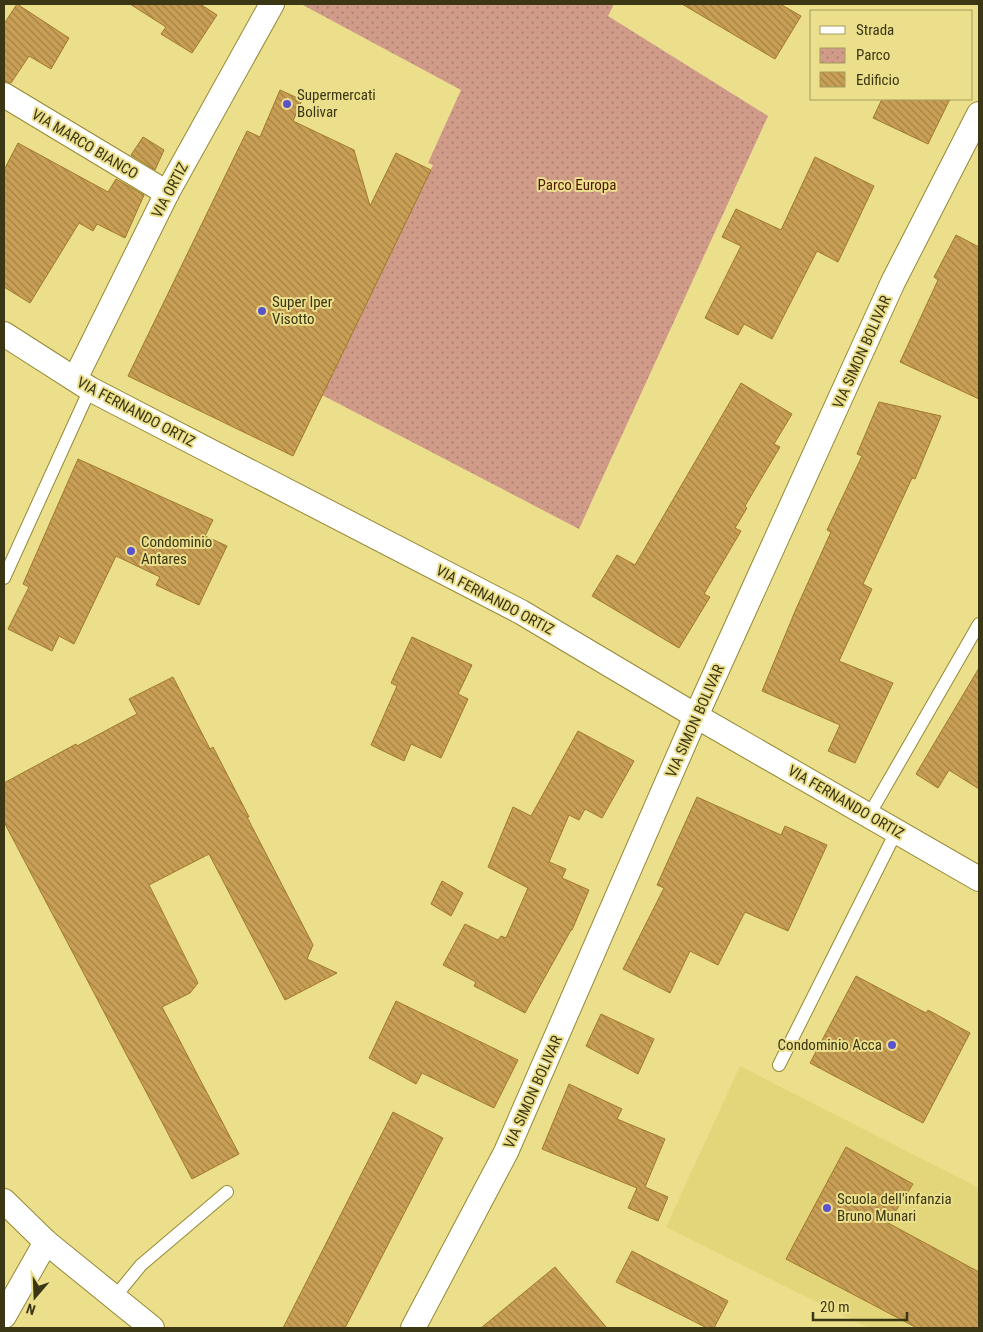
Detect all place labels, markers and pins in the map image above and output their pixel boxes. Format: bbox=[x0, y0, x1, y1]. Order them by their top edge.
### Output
place label: Supermercati Bolivar bbox=[297, 86, 376, 121]
marker: Supermercati Bolivar bbox=[281, 98, 293, 110]
place label: Super Iper Visotto bbox=[272, 293, 333, 328]
marker: Super Iper Visotto bbox=[256, 305, 268, 317]
place label: Condominio Antares bbox=[141, 533, 212, 568]
marker: Condominio Antares bbox=[125, 545, 137, 557]
place label: Condominio Acca bbox=[778, 1036, 882, 1054]
marker: Condominio Acca bbox=[886, 1039, 898, 1051]
place label: Scuola dell'infanzia Bruno Munari bbox=[837, 1190, 952, 1225]
marker: Scuola dell'infanzia Bruno Munari bbox=[821, 1202, 833, 1214]

